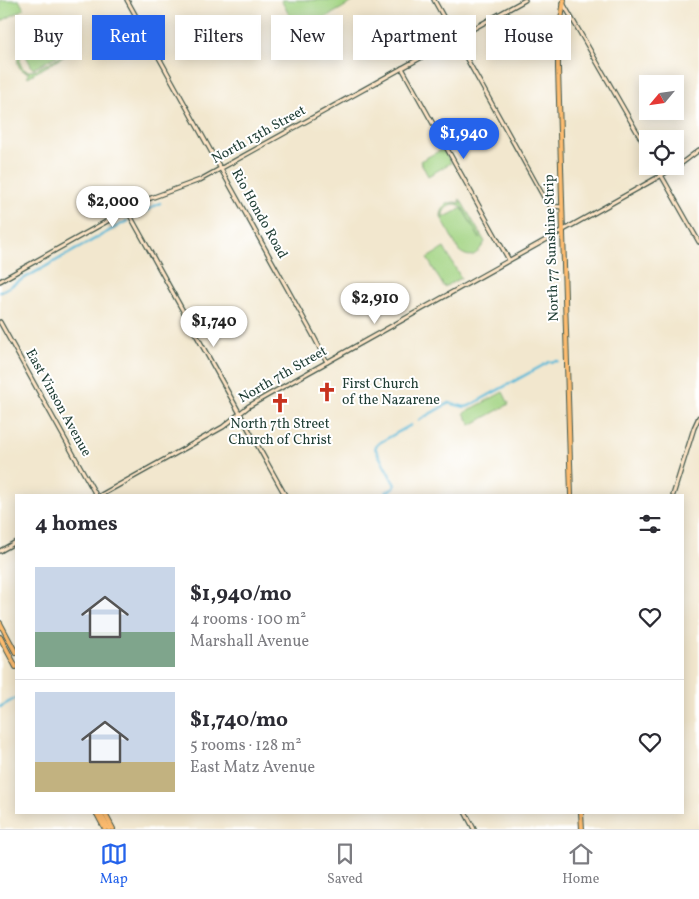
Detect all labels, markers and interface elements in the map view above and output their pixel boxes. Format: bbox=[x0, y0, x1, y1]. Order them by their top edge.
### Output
chip: Buy bbox=[15, 15, 82, 60]
chip: Rent bbox=[92, 15, 165, 60]
chip: Filters bbox=[175, 15, 261, 60]
chip: New bbox=[271, 15, 343, 60]
chip: Apartment bbox=[353, 15, 476, 60]
chip: House bbox=[486, 15, 571, 60]
north arrow bbox=[639, 75, 684, 120]
map controls bbox=[639, 75, 684, 175]
street label: North 13th Street bbox=[208, 101, 310, 169]
pin: $1,940 bbox=[423, 118, 505, 160]
text: $1,940 bbox=[440, 123, 488, 145]
button: locate bbox=[639, 130, 684, 175]
street label: Rio Hondo Road bbox=[226, 166, 292, 262]
street label: North 77 Sunshine Strip bbox=[540, 174, 564, 322]
pin: $2,000 bbox=[72, 186, 154, 228]
text: $2,000 bbox=[87, 191, 139, 213]
pin: $2,910 bbox=[334, 282, 416, 325]
text: $2,910 bbox=[352, 288, 399, 310]
pin: $1,740 bbox=[173, 306, 255, 348]
text: $1,740 bbox=[191, 311, 237, 333]
street label: North 7th Street bbox=[235, 342, 331, 408]
street label: East Vinson Avenue bbox=[20, 346, 96, 461]
place label: First Church of the Nazarene bbox=[342, 375, 440, 410]
church icon: First Church of the Nazarene bbox=[316, 381, 338, 403]
church icon: North 7th Street Church of Christ bbox=[269, 392, 291, 414]
place label: North 7th Street Church of Christ bbox=[228, 415, 332, 450]
text: 4 homes bbox=[35, 510, 118, 539]
icon: filters bbox=[636, 510, 664, 538]
text: $1,940/mo bbox=[190, 580, 292, 609]
icon: home bbox=[75, 587, 135, 647]
icon: heart bbox=[636, 603, 664, 631]
text: 4 rooms · 100 m² bbox=[190, 609, 306, 631]
text: Marshall Avenue bbox=[190, 631, 309, 653]
text: $1,740/mo bbox=[190, 706, 288, 735]
icon: home bbox=[75, 712, 135, 772]
icon: heart bbox=[636, 728, 664, 756]
text: 5 rooms · 128 m² bbox=[190, 735, 301, 757]
text: East Matz Avenue bbox=[190, 757, 315, 779]
tab: Map bbox=[100, 840, 128, 889]
tab: Saved bbox=[327, 840, 363, 889]
tab: Home bbox=[562, 840, 599, 889]

